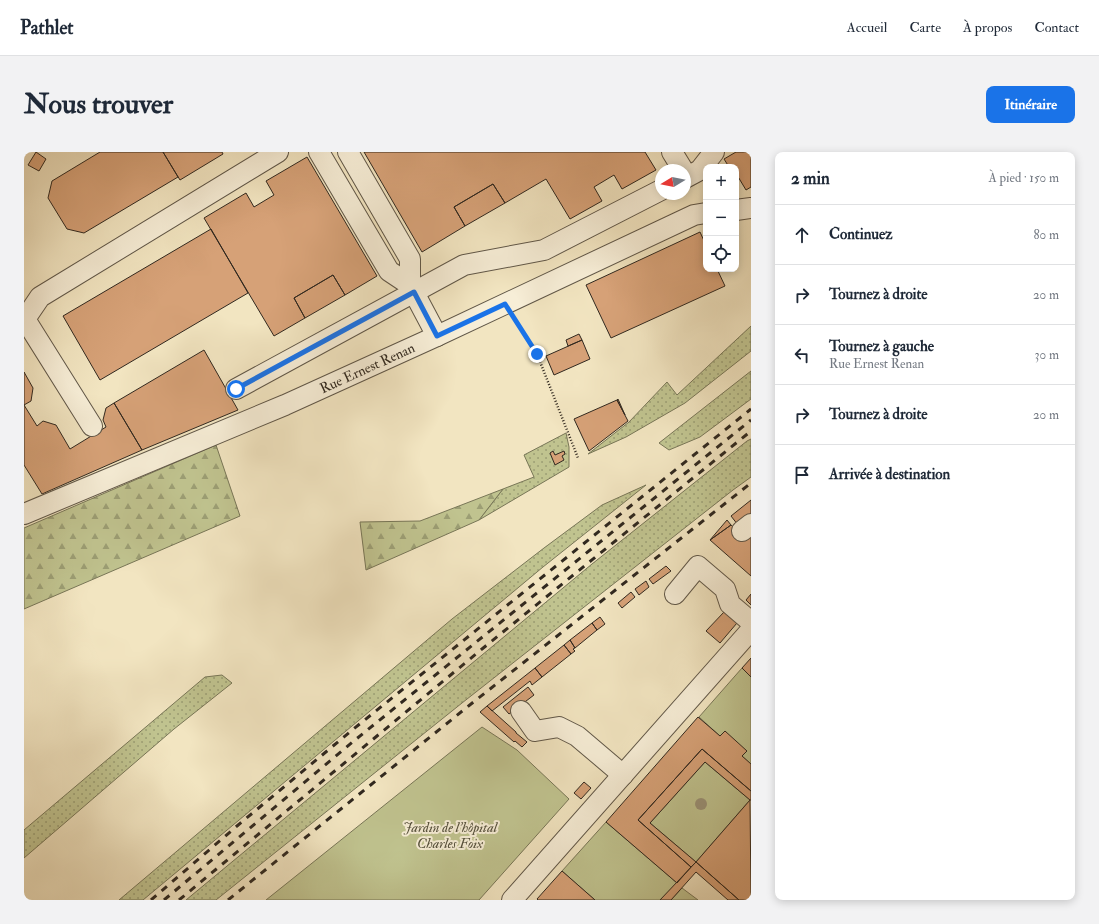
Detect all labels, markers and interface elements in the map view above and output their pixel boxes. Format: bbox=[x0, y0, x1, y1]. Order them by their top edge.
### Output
text: Pathlet bbox=[20, 16, 74, 40]
text: Accueil bbox=[847, 19, 887, 36]
text: Carte bbox=[909, 19, 941, 36]
text: À propos bbox=[963, 19, 1012, 36]
text: Contact bbox=[1034, 19, 1079, 36]
button: Itinéraire bbox=[986, 86, 1075, 123]
text: Nous trouver bbox=[24, 87, 173, 122]
north arrow bbox=[655, 164, 691, 200]
map controls bbox=[703, 164, 739, 272]
button: + bbox=[703, 164, 739, 200]
text: 2 min bbox=[791, 168, 830, 189]
text: À pied · 150 m bbox=[989, 170, 1059, 186]
button: − bbox=[703, 200, 739, 236]
icon: ahead bbox=[791, 224, 813, 246]
text: Continuez bbox=[829, 225, 893, 244]
text: 80 m bbox=[1033, 227, 1059, 243]
button: locate bbox=[703, 236, 739, 272]
icon: right bbox=[791, 284, 813, 306]
text: Tournez à droite bbox=[829, 285, 928, 304]
text: 20 m bbox=[1033, 287, 1059, 303]
text: Tournez à gauche bbox=[829, 337, 934, 356]
street label: Rue Ernest Renan bbox=[317, 339, 417, 397]
icon: left bbox=[791, 344, 813, 366]
route end bbox=[528, 345, 546, 363]
text: 30 m bbox=[1035, 347, 1059, 363]
text: Rue Ernest Renan bbox=[829, 356, 924, 372]
route start bbox=[227, 380, 245, 398]
icon: right bbox=[791, 404, 813, 426]
text: Tournez à droite bbox=[829, 405, 928, 424]
text: 20 m bbox=[1033, 407, 1059, 423]
icon: arrive bbox=[791, 464, 813, 486]
text: Arrivée à destination bbox=[829, 465, 950, 484]
park label: Jardin de l'hôpital Charles Foix bbox=[403, 819, 499, 852]

